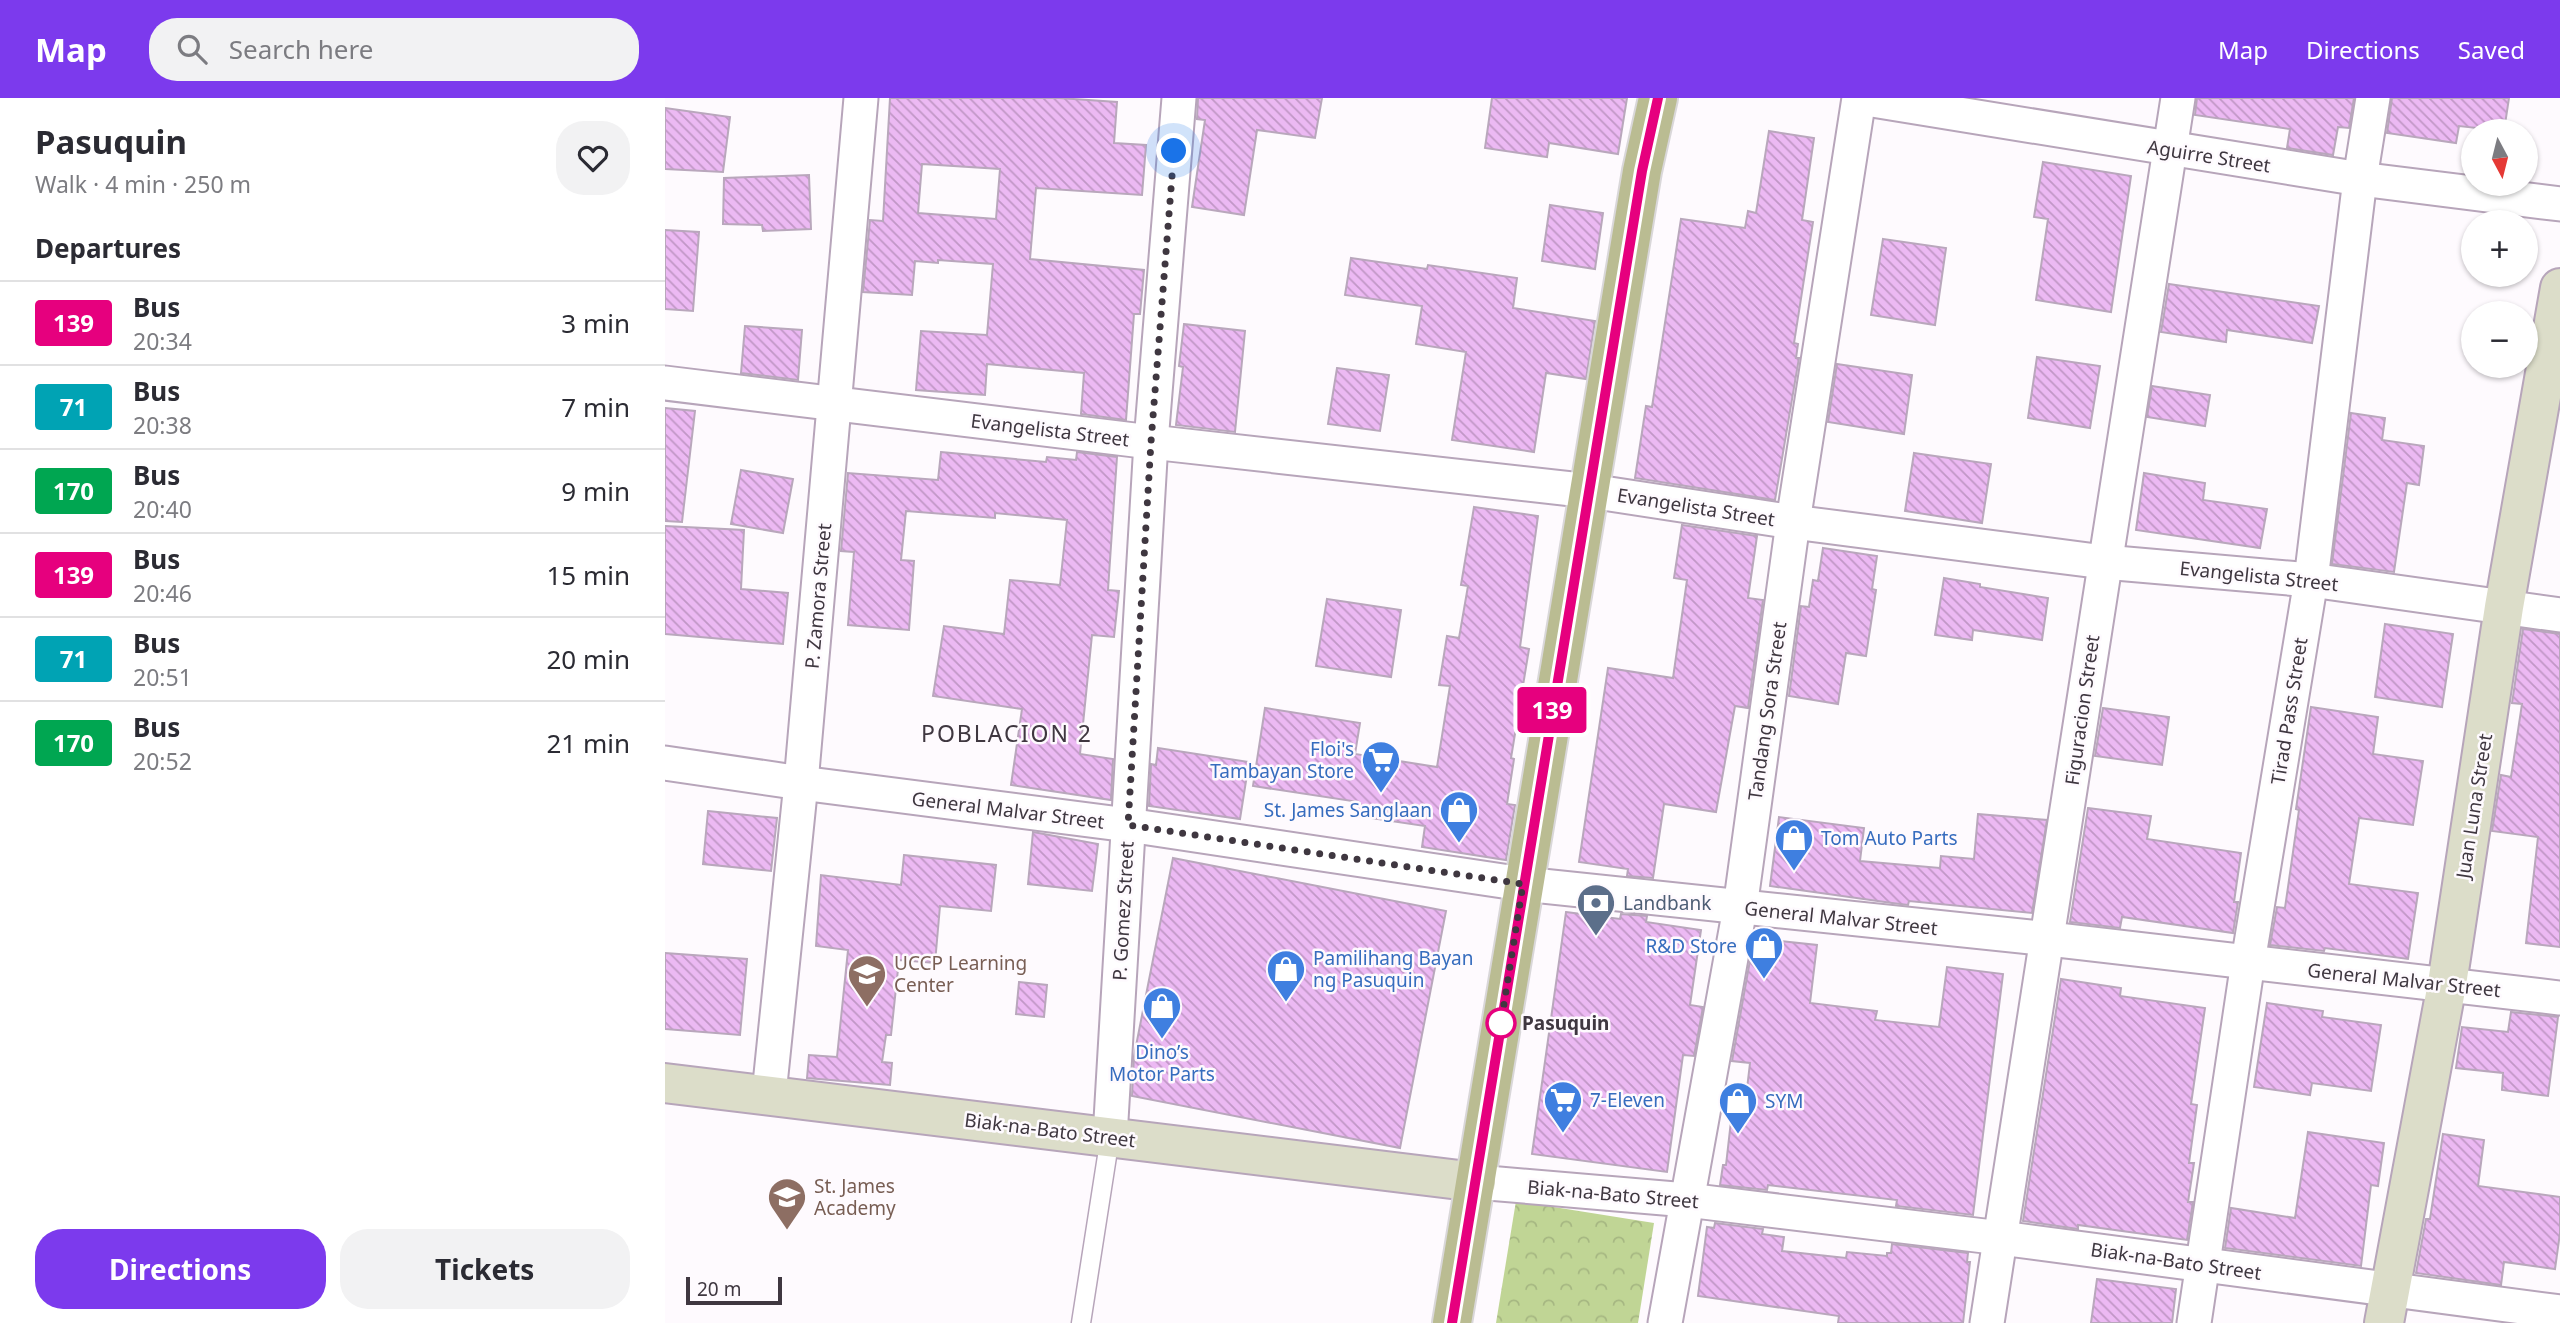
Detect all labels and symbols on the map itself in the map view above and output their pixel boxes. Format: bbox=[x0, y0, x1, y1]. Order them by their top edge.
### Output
north arrow bbox=[2461, 119, 2537, 196]
your location bbox=[1156, 133, 1191, 168]
street label: Aguirre Street bbox=[2145, 133, 2273, 179]
street label: Evangelista Street bbox=[969, 407, 1131, 453]
street label: Evangelista Street bbox=[1615, 482, 1777, 532]
street label: P. Zamora Street bbox=[799, 522, 837, 670]
street label: Evangelista Street bbox=[2178, 555, 2340, 597]
street label: Tandang Sora Street bbox=[1742, 620, 1792, 802]
street label: Figuracion Street bbox=[2059, 633, 2105, 787]
street label: Tirad Pass Street bbox=[2265, 635, 2313, 786]
line badge: 139 bbox=[1512, 687, 1592, 733]
district label: POBLACION 2 bbox=[921, 717, 1093, 749]
street label: Juan Luna Street bbox=[2449, 732, 2498, 882]
place label: Floi's Tambayan Store bbox=[1210, 736, 1354, 784]
supermarket icon: Floi's Tambayan Store bbox=[1360, 739, 1402, 794]
street label: General Malvar Street bbox=[910, 785, 1106, 835]
shop icon: St. James Sanglaan bbox=[1438, 789, 1480, 844]
place label: St. James Sanglaan bbox=[1264, 797, 1432, 823]
shop icon: Tom Auto Parts bbox=[1773, 817, 1815, 872]
place label: Tom Auto Parts bbox=[1821, 825, 1958, 851]
street label: P. Gomez Street bbox=[1106, 840, 1140, 981]
bank icon: Landbank bbox=[1575, 882, 1617, 937]
place label: Landbank bbox=[1623, 890, 1711, 916]
street label: General Malvar Street bbox=[1743, 895, 1939, 941]
shop icon: R&D Store bbox=[1743, 925, 1785, 980]
place label: R&D Store bbox=[1645, 933, 1737, 959]
place label: Pamilihang Bayan ng Pasuquin bbox=[1313, 945, 1474, 993]
shop icon: Pamilihang Bayan ng Pasuquin bbox=[1265, 948, 1307, 1003]
place label: UCCP Learning Center bbox=[894, 950, 1027, 998]
school or university icon: UCCP Learning Center bbox=[846, 953, 888, 1008]
street label: General Malvar Street bbox=[2306, 957, 2502, 1003]
shop icon: Dino’s Motor Parts bbox=[1141, 985, 1183, 1040]
marker: Pasuquin bbox=[1486, 1008, 1516, 1038]
place label: Pasuquin bbox=[1522, 1010, 1609, 1036]
place label: Dino’s Motor Parts bbox=[1109, 1039, 1215, 1087]
supermarket icon: 7-Eleven bbox=[1542, 1079, 1584, 1134]
shop icon: SYM bbox=[1717, 1080, 1759, 1135]
place label: 7-Eleven bbox=[1590, 1087, 1665, 1113]
place label: SYM bbox=[1765, 1088, 1803, 1114]
street label: Biak-na-Bato Street bbox=[963, 1107, 1137, 1153]
place label: St. James Academy bbox=[814, 1173, 896, 1221]
street label: Biak-na-Bato Street bbox=[1526, 1174, 1700, 1214]
school or university icon: St. James Academy bbox=[766, 1176, 808, 1231]
street label: Biak-na-Bato Street bbox=[2089, 1236, 2263, 1286]
scale bar bbox=[686, 1274, 782, 1306]

